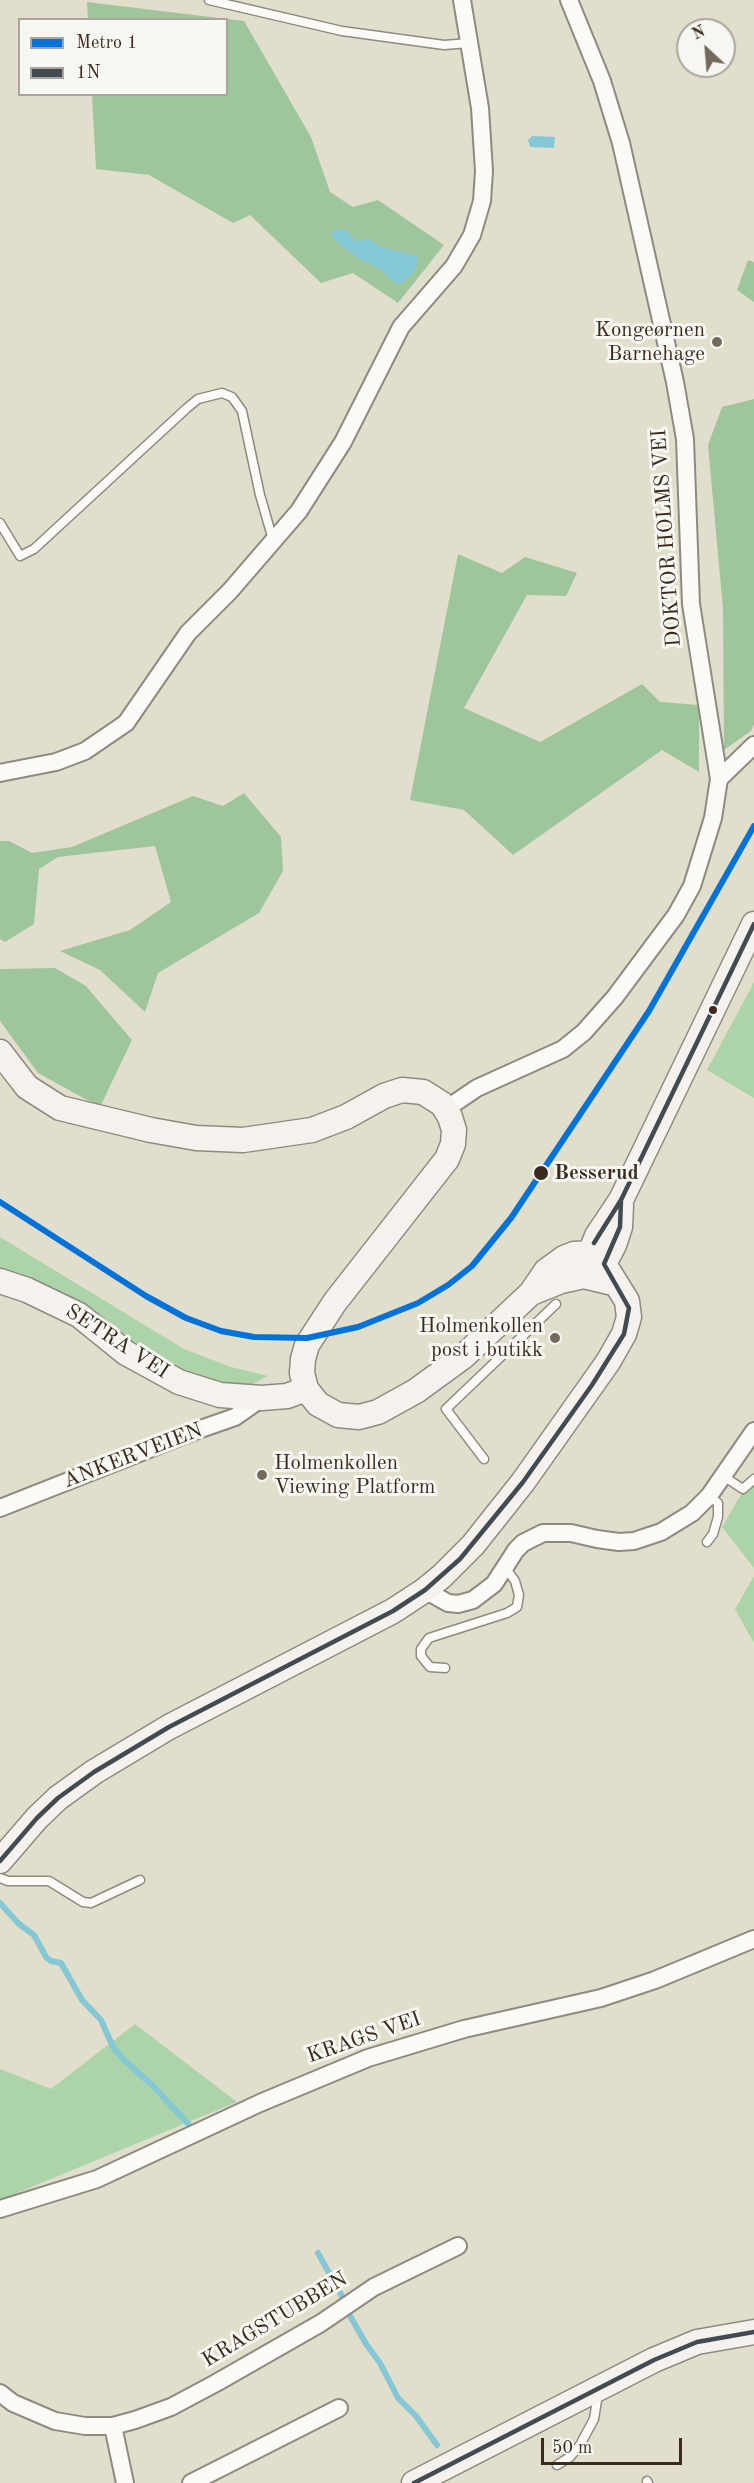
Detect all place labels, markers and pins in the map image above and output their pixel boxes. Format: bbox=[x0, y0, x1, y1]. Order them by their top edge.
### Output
place label: Kongeørnen Barnehage bbox=[595, 317, 705, 367]
marker: Kongeørnen Barnehage bbox=[710, 335, 724, 349]
unlabelled marker bbox=[707, 1004, 719, 1016]
place label: Besserud bbox=[554, 1160, 639, 1186]
marker: Besserud bbox=[532, 1164, 550, 1182]
place label: Holmenkollen post i butikk bbox=[419, 1313, 543, 1363]
marker: Holmenkollen post i butikk bbox=[548, 1331, 562, 1345]
place label: Holmenkollen Viewing Platform bbox=[274, 1450, 435, 1500]
marker: Holmenkollen Viewing Platform bbox=[255, 1468, 269, 1482]

